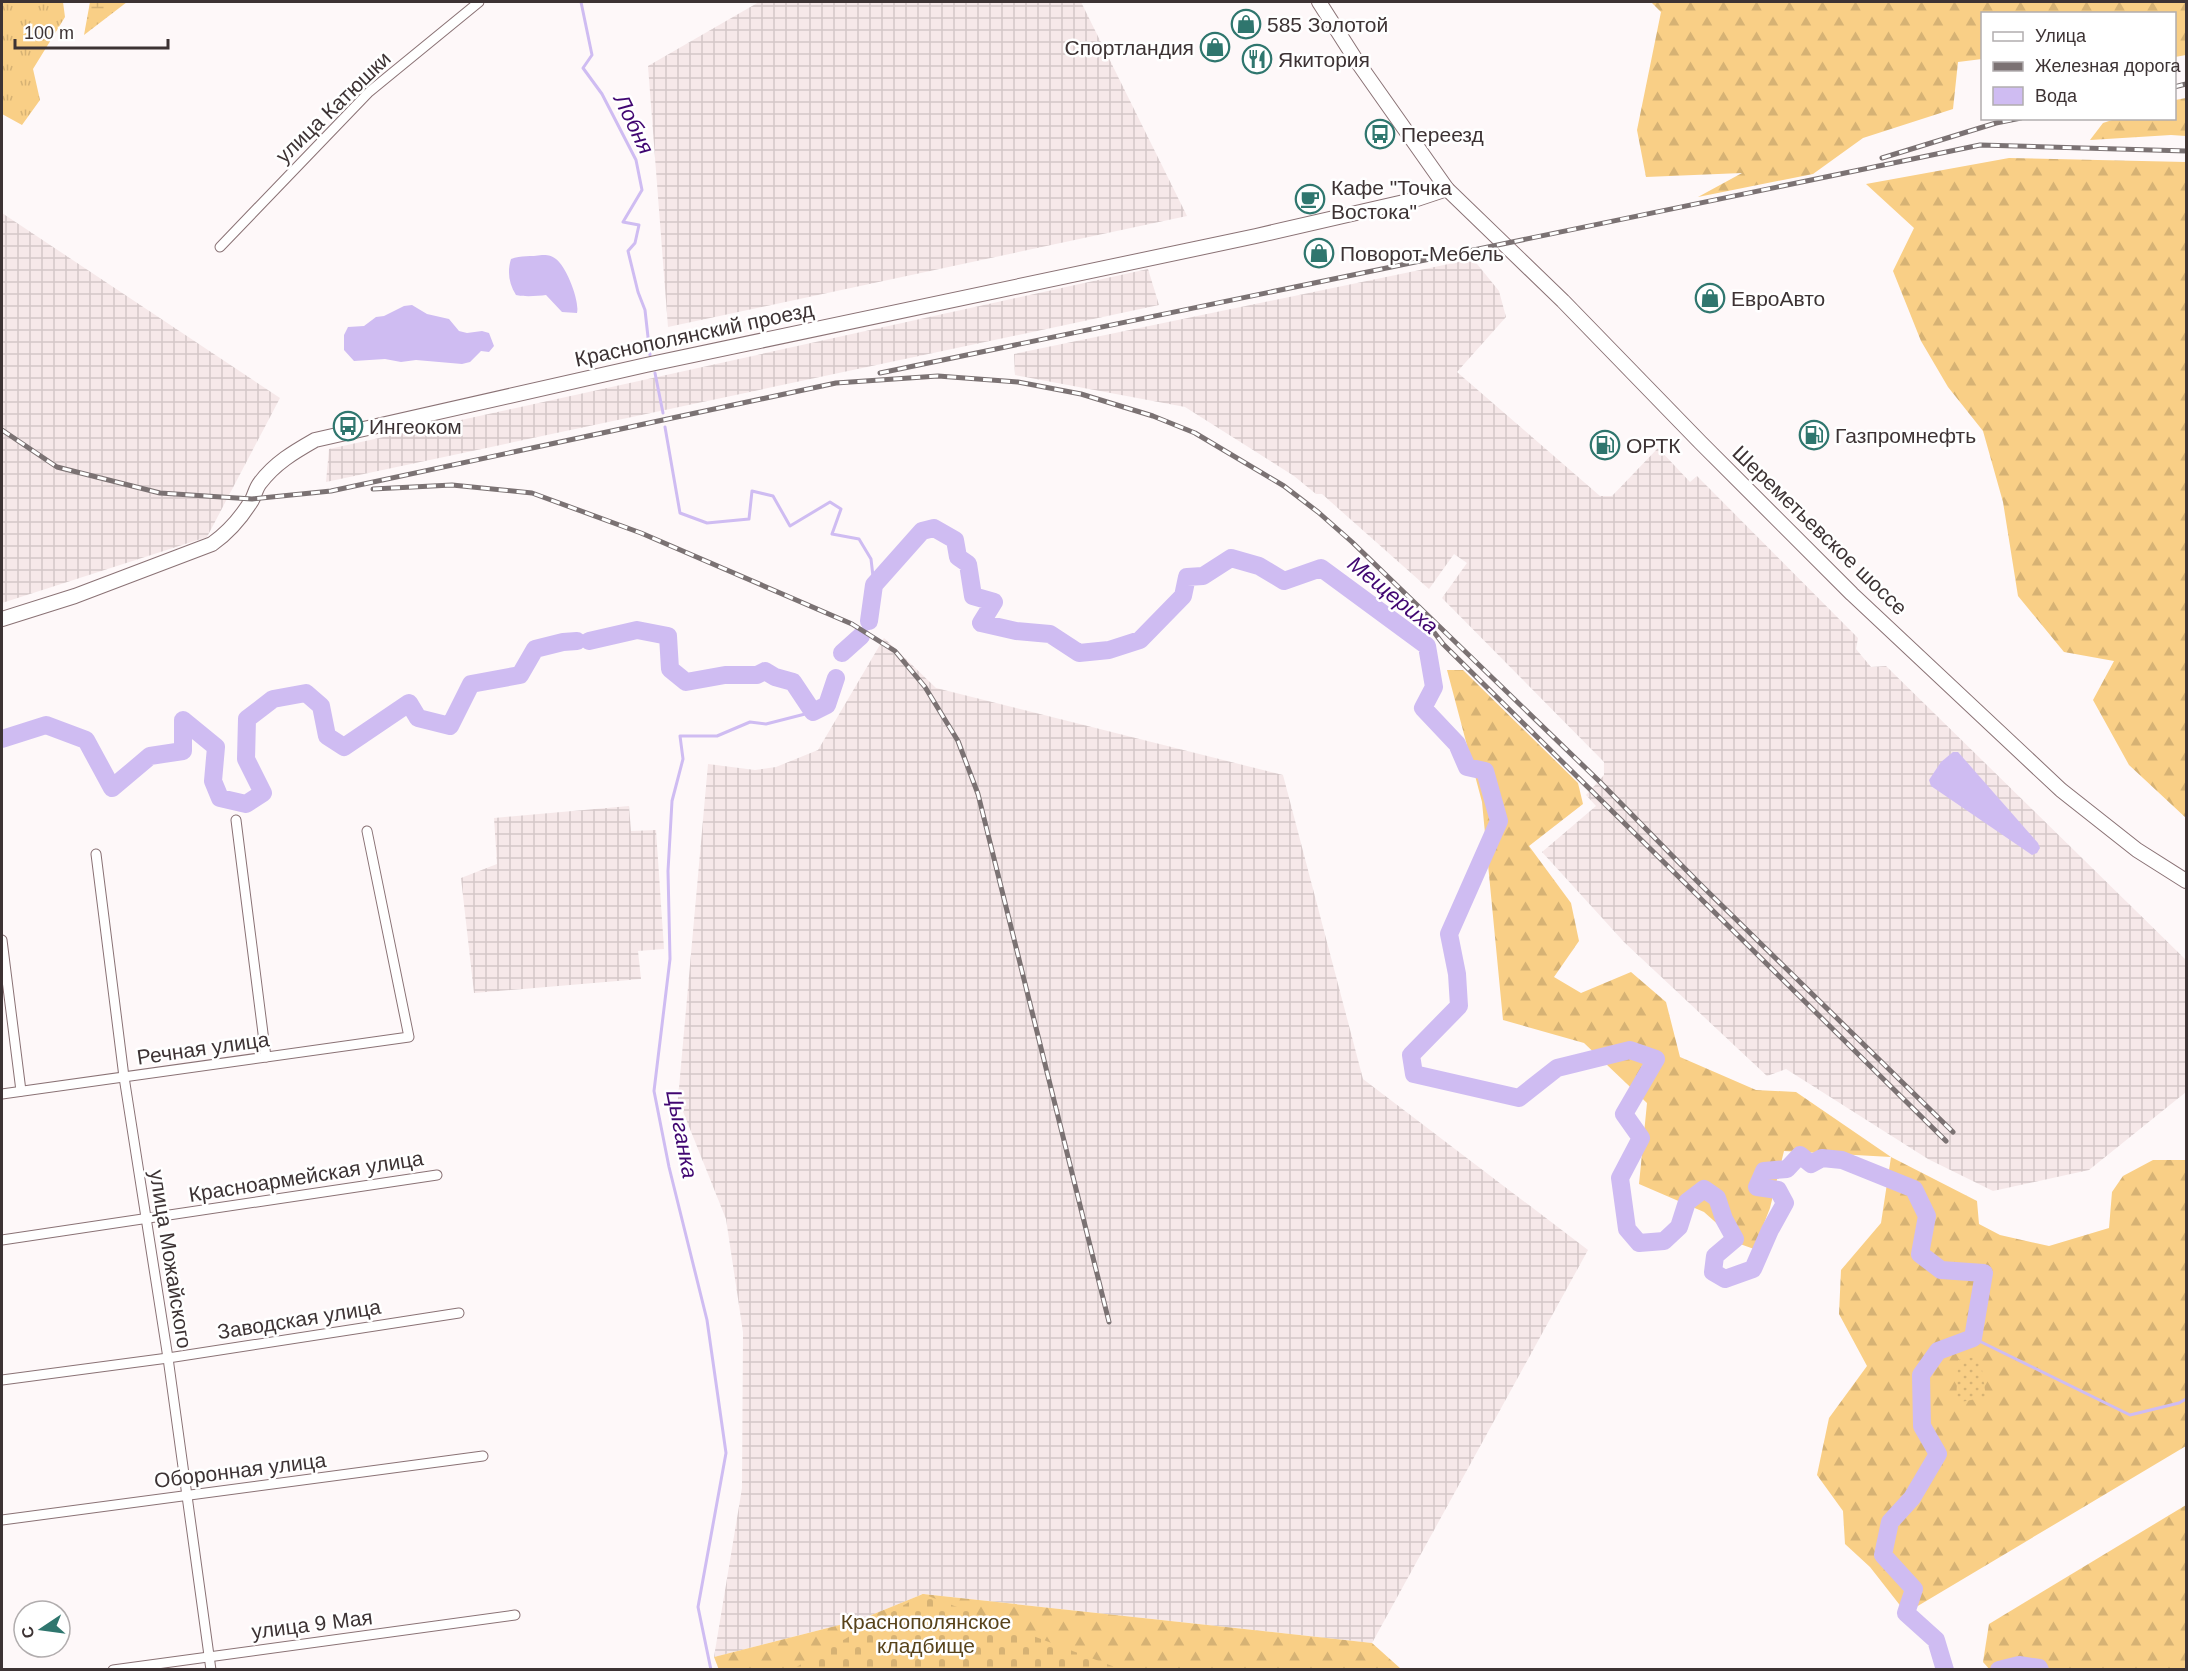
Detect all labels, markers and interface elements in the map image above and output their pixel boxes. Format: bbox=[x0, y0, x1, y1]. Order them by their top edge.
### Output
shop icon: 585 Золотой bbox=[1230, 8, 1262, 40]
scale bar bbox=[15, 12, 168, 50]
legend bbox=[1981, 12, 2176, 120]
place label: 585 Золотой bbox=[1267, 13, 1388, 36]
text: 100 m bbox=[24, 23, 74, 43]
text: Улица bbox=[2035, 26, 2087, 46]
shop icon: Спортландия bbox=[1199, 31, 1231, 63]
place label: Спортландия bbox=[1065, 36, 1194, 59]
restaurant icon: Якитория bbox=[1241, 43, 1273, 75]
street label: улица Катюшки bbox=[271, 47, 395, 167]
place label: Якитория bbox=[1278, 48, 1370, 71]
text: Железная дорога bbox=[2035, 56, 2182, 76]
text: Вода bbox=[2035, 86, 2078, 106]
water label: Лобня bbox=[608, 88, 659, 158]
bus stop icon: Переезд bbox=[1364, 118, 1396, 150]
place label: Переезд bbox=[1401, 123, 1484, 146]
place label: Кафе "Точка Востока" bbox=[1331, 176, 1452, 223]
cafe icon: Кафе "Точка Востока" bbox=[1294, 183, 1326, 215]
shop icon: Поворот-Мебель bbox=[1303, 237, 1335, 269]
place label: Поворот-Мебель bbox=[1340, 242, 1504, 265]
shop icon: ЕвроАвто bbox=[1694, 282, 1726, 314]
place label: ЕвроАвто bbox=[1731, 287, 1825, 310]
street label: Краснополянский проезд bbox=[573, 297, 815, 371]
bus stop icon: Ингеоком bbox=[332, 410, 364, 442]
place label: Ингеоком bbox=[369, 415, 462, 438]
fuel station icon: Газпромнефть bbox=[1798, 419, 1830, 451]
place label: Газпромнефть bbox=[1835, 424, 1976, 447]
fuel station icon: ОРТК bbox=[1589, 429, 1621, 461]
place label: ОРТК bbox=[1626, 434, 1681, 457]
street label: Шереметьевское шоссе bbox=[1728, 441, 1912, 619]
water label: Мещериха bbox=[1343, 551, 1443, 639]
street label: Речная улица bbox=[135, 1027, 271, 1069]
water label: Цыганка bbox=[661, 1088, 703, 1180]
street label: Красноармейская улица bbox=[187, 1146, 425, 1206]
street label: улица Можайского bbox=[146, 1168, 196, 1350]
street label: Заводская улица bbox=[215, 1295, 383, 1343]
street label: Оборонная улица bbox=[153, 1448, 328, 1492]
north arrow bbox=[12, 1599, 72, 1659]
street label: улица 9 Мая bbox=[250, 1605, 374, 1643]
park label: Краснополянское кладбище bbox=[841, 1610, 1011, 1657]
text: С bbox=[18, 1624, 37, 1640]

